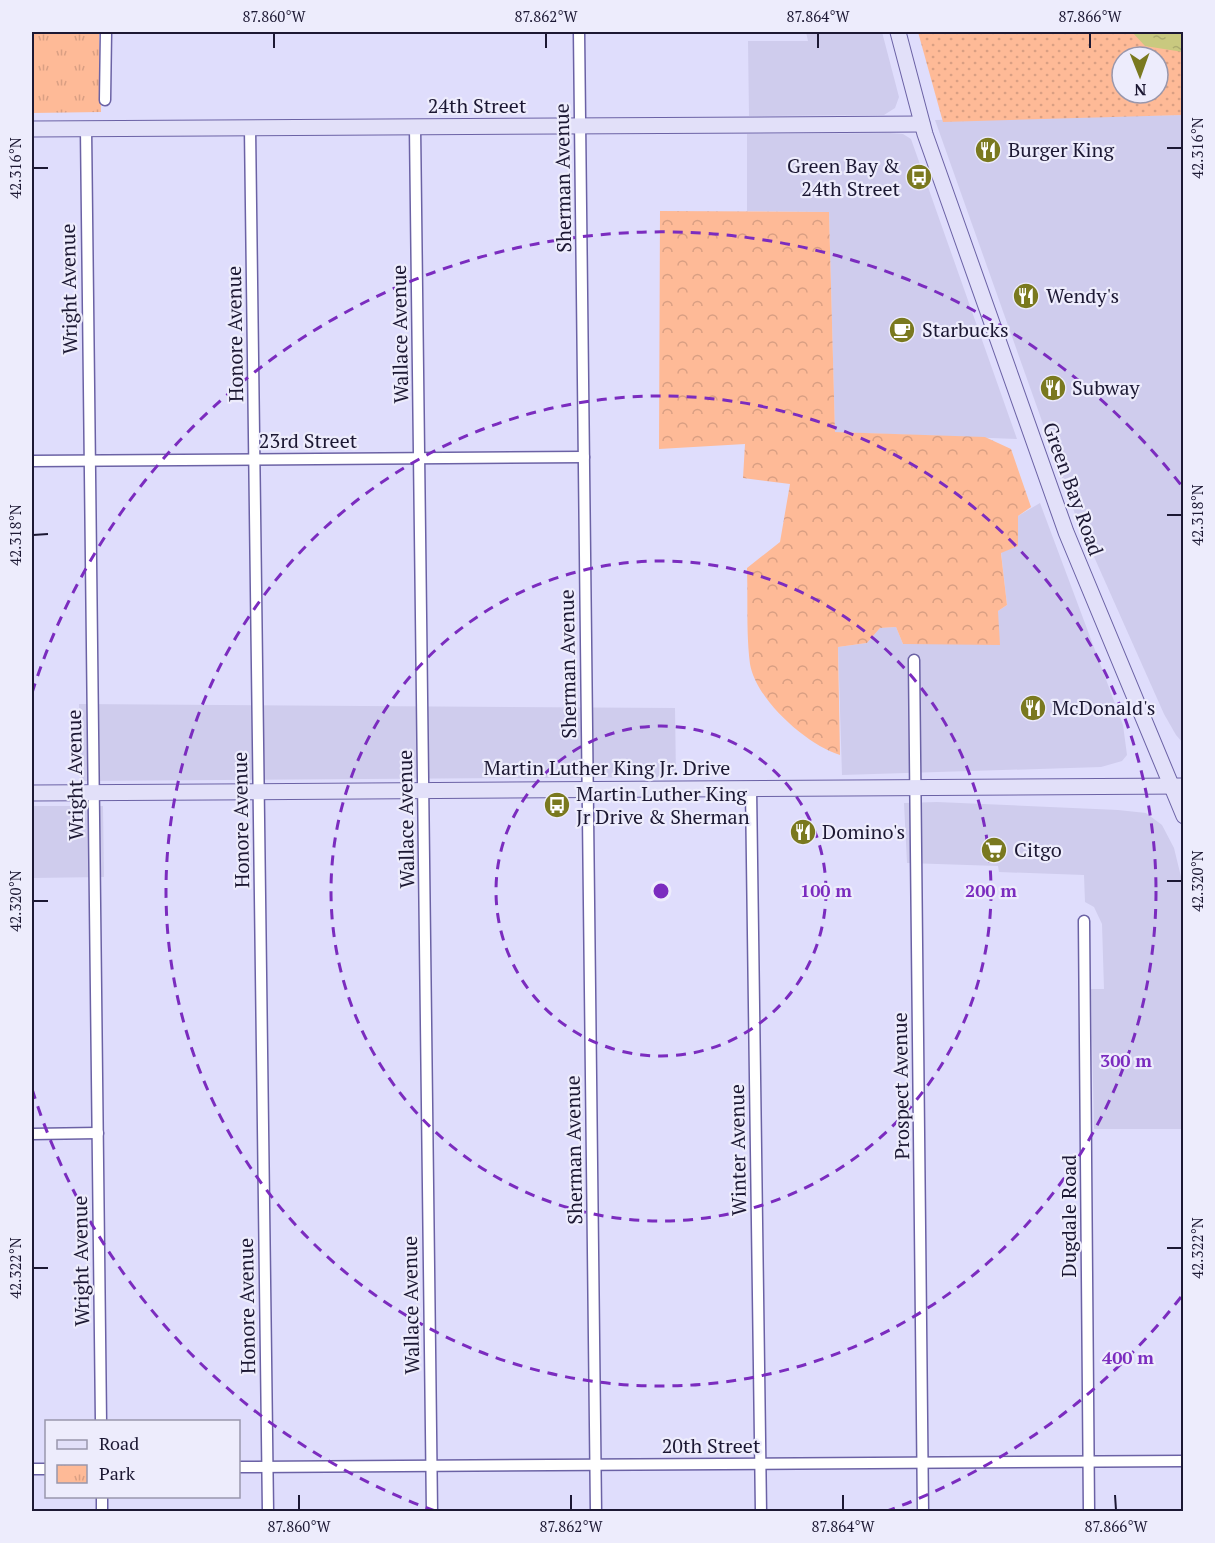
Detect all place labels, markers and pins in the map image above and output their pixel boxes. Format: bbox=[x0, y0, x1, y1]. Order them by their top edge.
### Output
restaurant icon: Burger King bbox=[973, 135, 1003, 165]
place label: Burger King bbox=[1008, 136, 1114, 163]
place label: Green Bay & 24th Street bbox=[787, 152, 901, 202]
bus stop icon: Green Bay & 24th Street bbox=[904, 162, 934, 192]
restaurant icon: Wendy's bbox=[1011, 281, 1041, 311]
place label: Wendy's bbox=[1046, 282, 1119, 309]
cafe icon: Starbucks bbox=[887, 315, 917, 345]
place label: Starbucks bbox=[922, 316, 1009, 343]
restaurant icon: Subway bbox=[1038, 373, 1068, 403]
place label: Subway bbox=[1072, 374, 1141, 401]
restaurant icon: McDonald's bbox=[1018, 693, 1048, 723]
place label: McDonald's bbox=[1052, 694, 1156, 721]
place label: Martin Luther King Jr Drive & Sherman bbox=[576, 780, 750, 830]
bus stop icon: Martin Luther King Jr Drive & Sherman bbox=[542, 790, 572, 820]
restaurant icon: Domino's bbox=[788, 817, 818, 847]
place label: Domino's bbox=[822, 818, 905, 845]
supermarket icon: Citgo bbox=[979, 835, 1009, 865]
place label: Citgo bbox=[1014, 836, 1062, 863]
centre of rings bbox=[651, 881, 671, 901]

